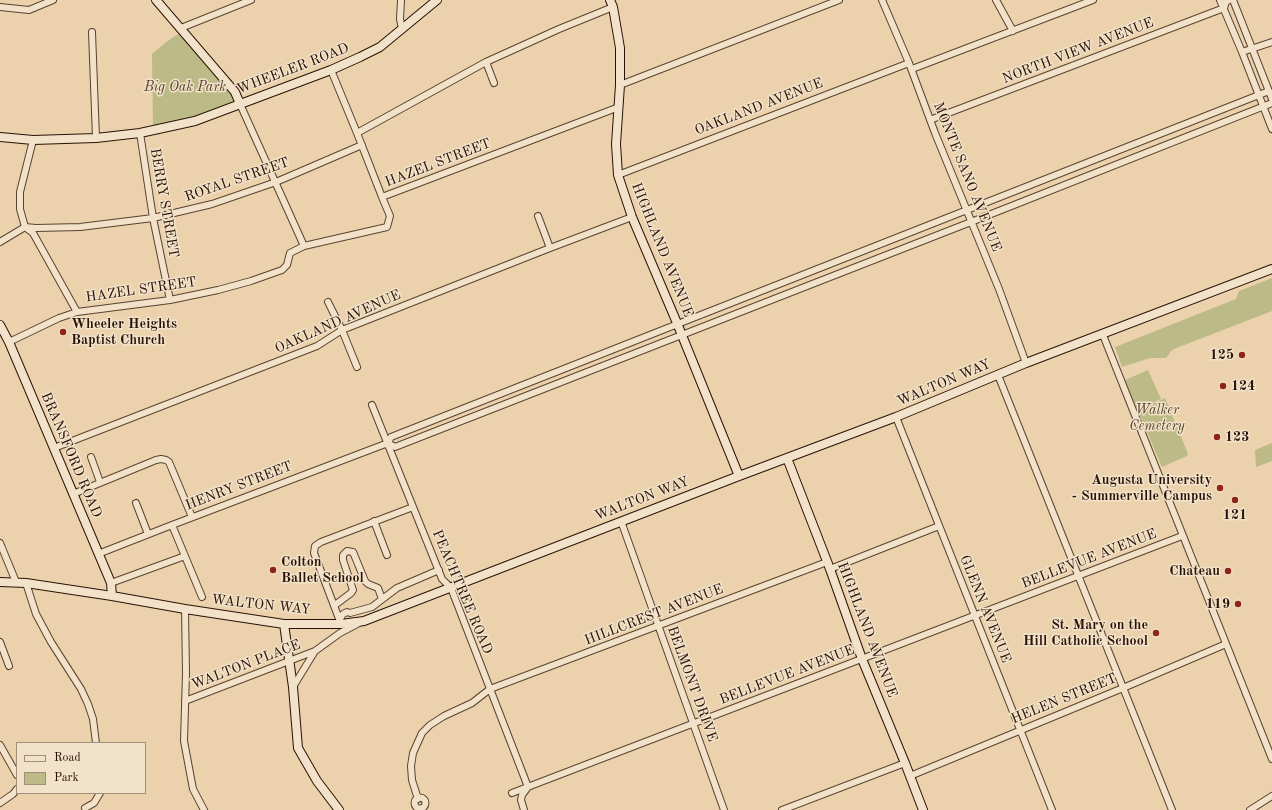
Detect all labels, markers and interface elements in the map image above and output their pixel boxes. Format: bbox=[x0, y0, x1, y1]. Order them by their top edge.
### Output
street label: NORTH VIEW AVENUE bbox=[1000, 14, 1156, 88]
street label: WHEELER ROAD bbox=[234, 40, 352, 98]
street label: OAKLAND AVENUE bbox=[692, 75, 826, 139]
park label: Big Oak Park bbox=[144, 79, 226, 95]
street label: MONTE SANO AVENUE bbox=[929, 100, 1005, 254]
street label: HAZEL STREET bbox=[383, 135, 493, 191]
street label: BERRY STREET bbox=[146, 147, 182, 259]
street label: ROYAL STREET bbox=[182, 154, 292, 206]
street label: HIGHLAND AVENUE bbox=[627, 180, 697, 320]
street label: HAZEL STREET bbox=[84, 274, 198, 306]
street label: OAKLAND AVENUE bbox=[272, 287, 404, 357]
place label: Wheeler Heights Baptist Church bbox=[71, 316, 177, 348]
marker: Wheeler Heights Baptist Church bbox=[58, 327, 68, 337]
place label: 125 bbox=[1210, 347, 1234, 363]
marker: 125 bbox=[1237, 350, 1247, 360]
street label: WALTON WAY bbox=[895, 356, 993, 410]
place label: 124 bbox=[1231, 378, 1255, 394]
marker: 124 bbox=[1218, 381, 1228, 391]
street label: BRANSFORD ROAD bbox=[37, 390, 105, 520]
park label: Walker Cemetery bbox=[1129, 402, 1185, 434]
place label: 123 bbox=[1225, 429, 1249, 445]
marker: 123 bbox=[1212, 432, 1222, 442]
street label: HENRY STREET bbox=[183, 458, 295, 514]
place label: Augusta University - Summerville Campus bbox=[1072, 472, 1212, 504]
street label: WALTON WAY bbox=[592, 473, 692, 525]
marker: Augusta University - Summerville Campus bbox=[1215, 483, 1225, 493]
marker: 121 bbox=[1230, 495, 1240, 505]
place label: 121 bbox=[1223, 507, 1247, 523]
street label: BELLEVUE AVENUE bbox=[1019, 525, 1159, 593]
street label: PEACHTREE ROAD bbox=[428, 527, 496, 657]
street label: GLENN AVENUE bbox=[956, 553, 1014, 665]
place label: Colton Ballet School bbox=[281, 554, 364, 586]
street label: HIGHLAND AVENUE bbox=[833, 560, 901, 700]
place label: Chateau bbox=[1169, 563, 1220, 579]
marker: Colton Ballet School bbox=[268, 565, 278, 575]
marker: Chateau bbox=[1223, 566, 1233, 576]
street label: HILLCREST AVENUE bbox=[582, 581, 726, 649]
street label: WALTON WAY bbox=[211, 591, 311, 619]
place label: 119 bbox=[1206, 596, 1230, 612]
marker: 119 bbox=[1233, 599, 1243, 609]
place label: St. Mary on the Hill Catholic School bbox=[1023, 617, 1148, 650]
street label: BELMONT DRIVE bbox=[663, 624, 721, 744]
marker: St. Mary on the Hill Catholic School bbox=[1151, 628, 1161, 638]
street label: WALTON PLACE bbox=[189, 636, 303, 694]
street label: BELLEVUE AVENUE bbox=[717, 641, 857, 709]
street label: HELEN STREET bbox=[1009, 670, 1119, 728]
legend bbox=[16, 742, 146, 794]
text: Road bbox=[54, 752, 81, 764]
text: Park bbox=[54, 772, 79, 784]

